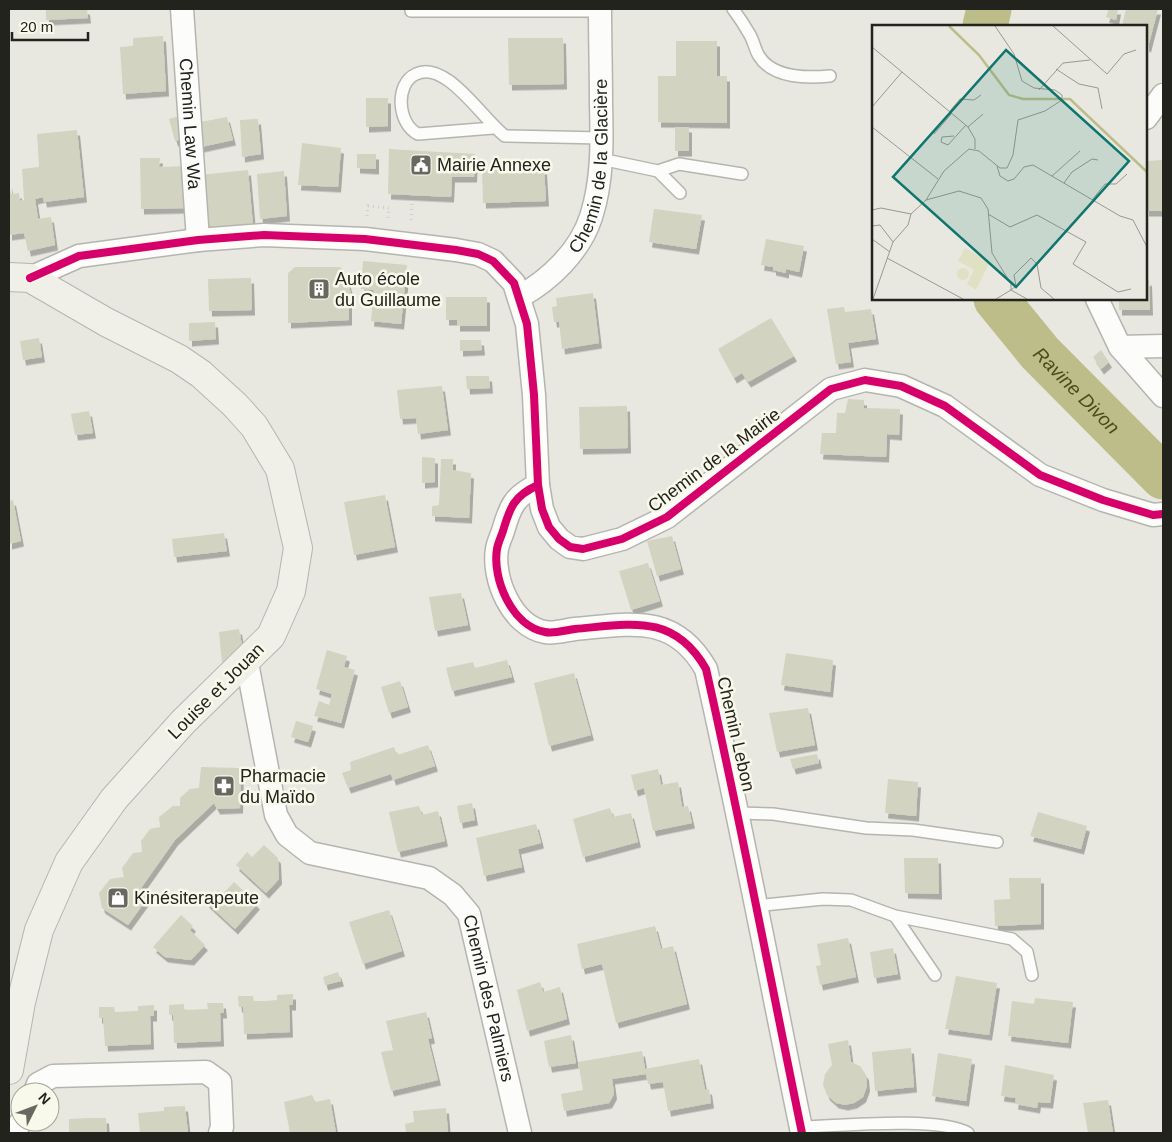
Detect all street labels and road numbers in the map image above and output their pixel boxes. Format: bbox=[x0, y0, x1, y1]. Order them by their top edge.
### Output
street label: Chemin Law Wa bbox=[175, 57, 205, 191]
street label: Chemin de la Glacière bbox=[565, 79, 612, 257]
street label: Chemin de la Mairie bbox=[644, 404, 784, 516]
street label: Louise et Jouan bbox=[164, 639, 268, 743]
street label: Chemin Lebon bbox=[713, 675, 759, 793]
street label: Chemin des Palmiers bbox=[459, 913, 518, 1084]

